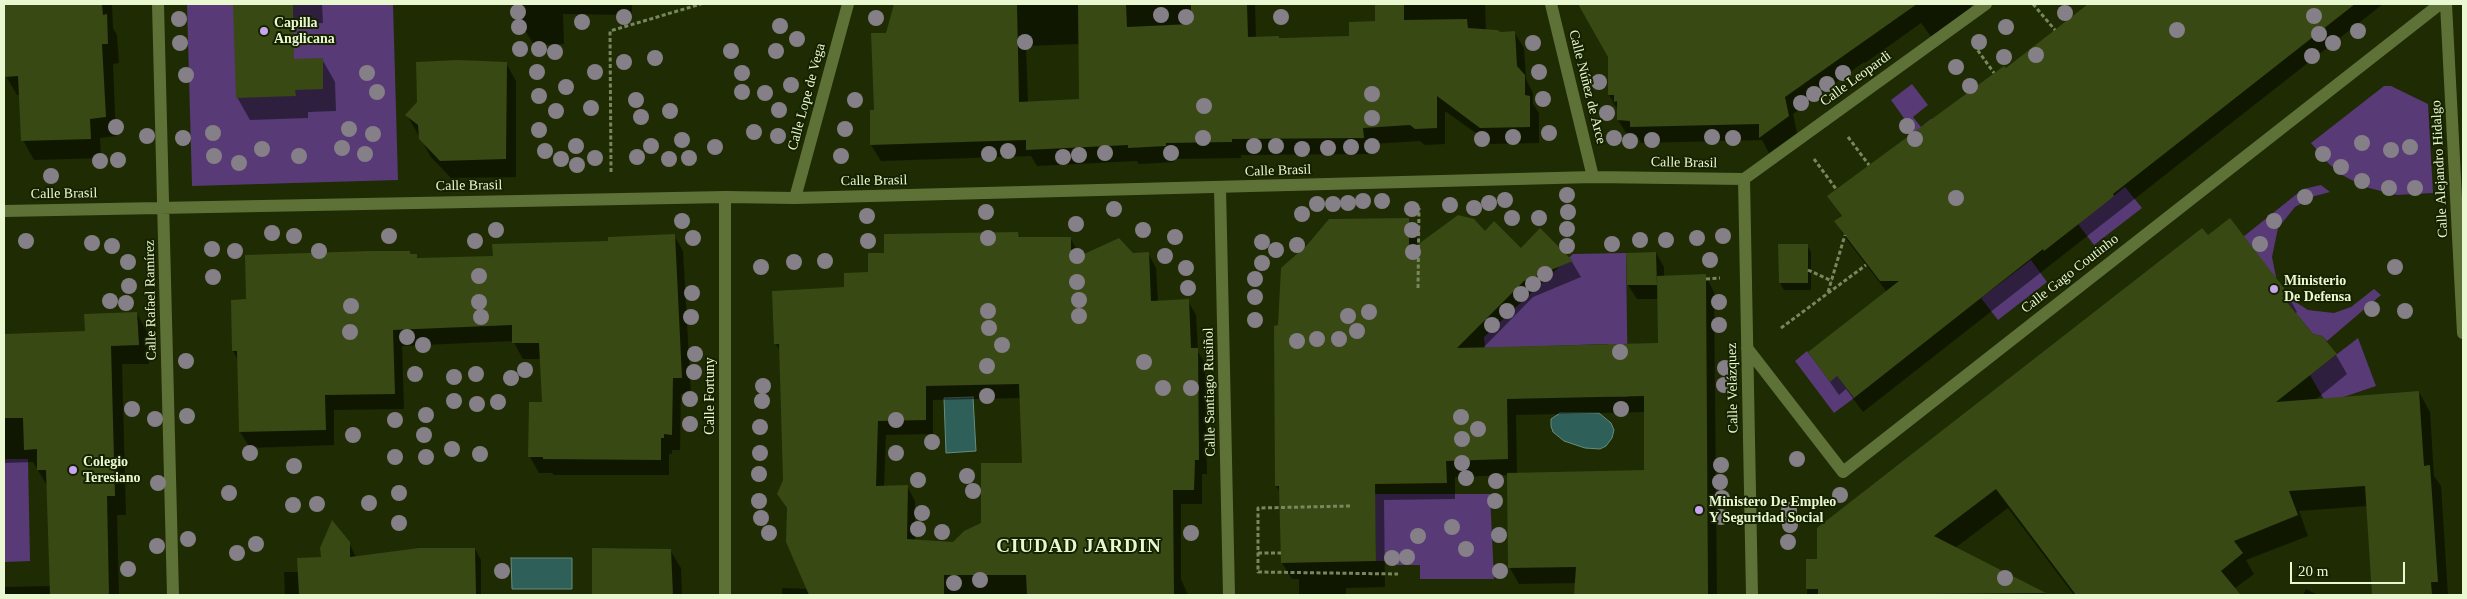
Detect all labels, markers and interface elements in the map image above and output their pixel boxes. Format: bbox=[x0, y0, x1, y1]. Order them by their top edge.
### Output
place label: Capilla Anglicana bbox=[274, 15, 335, 48]
marker: Capilla Anglicana bbox=[258, 25, 270, 37]
street label: Calle Núñez de Arce bbox=[1565, 28, 1609, 146]
street label: Calle Lope de Vega bbox=[785, 42, 829, 152]
street label: Calle Leopardi bbox=[1817, 48, 1895, 110]
street label: Calle Alejandro Hidalgo bbox=[2428, 100, 2452, 238]
street label: Calle Brasil bbox=[1651, 154, 1717, 172]
street label: Calle Brasil bbox=[1244, 161, 1312, 181]
street label: Calle Brasil bbox=[841, 172, 907, 190]
street label: Calle Brasil bbox=[436, 177, 502, 195]
street label: Calle Brasil bbox=[31, 185, 97, 203]
street label: Calle Gago Coutinho bbox=[2018, 231, 2122, 317]
street label: Calle Rafael Ramírez bbox=[142, 240, 160, 360]
place label: Ministerio De Defensa bbox=[2284, 273, 2351, 306]
marker: Ministerio De Defensa bbox=[2268, 283, 2280, 295]
street label: Calle Santiago Rusiñol bbox=[1200, 327, 1220, 457]
street label: Calle Velázquez bbox=[1724, 343, 1742, 433]
street label: Calle Fortuny bbox=[702, 357, 718, 435]
place label: Colegio Teresiano bbox=[83, 454, 141, 487]
marker: Colegio Teresiano bbox=[67, 464, 79, 476]
place label: Ministero De Empleo Y Seguridad Social bbox=[1709, 494, 1836, 526]
marker: Ministero De Empleo Y Seguridad Social bbox=[1693, 504, 1705, 516]
district label: CIUDAD JARDIN bbox=[995, 536, 1163, 558]
scale bar bbox=[2292, 552, 2407, 584]
text: 20 m bbox=[2298, 563, 2328, 579]

